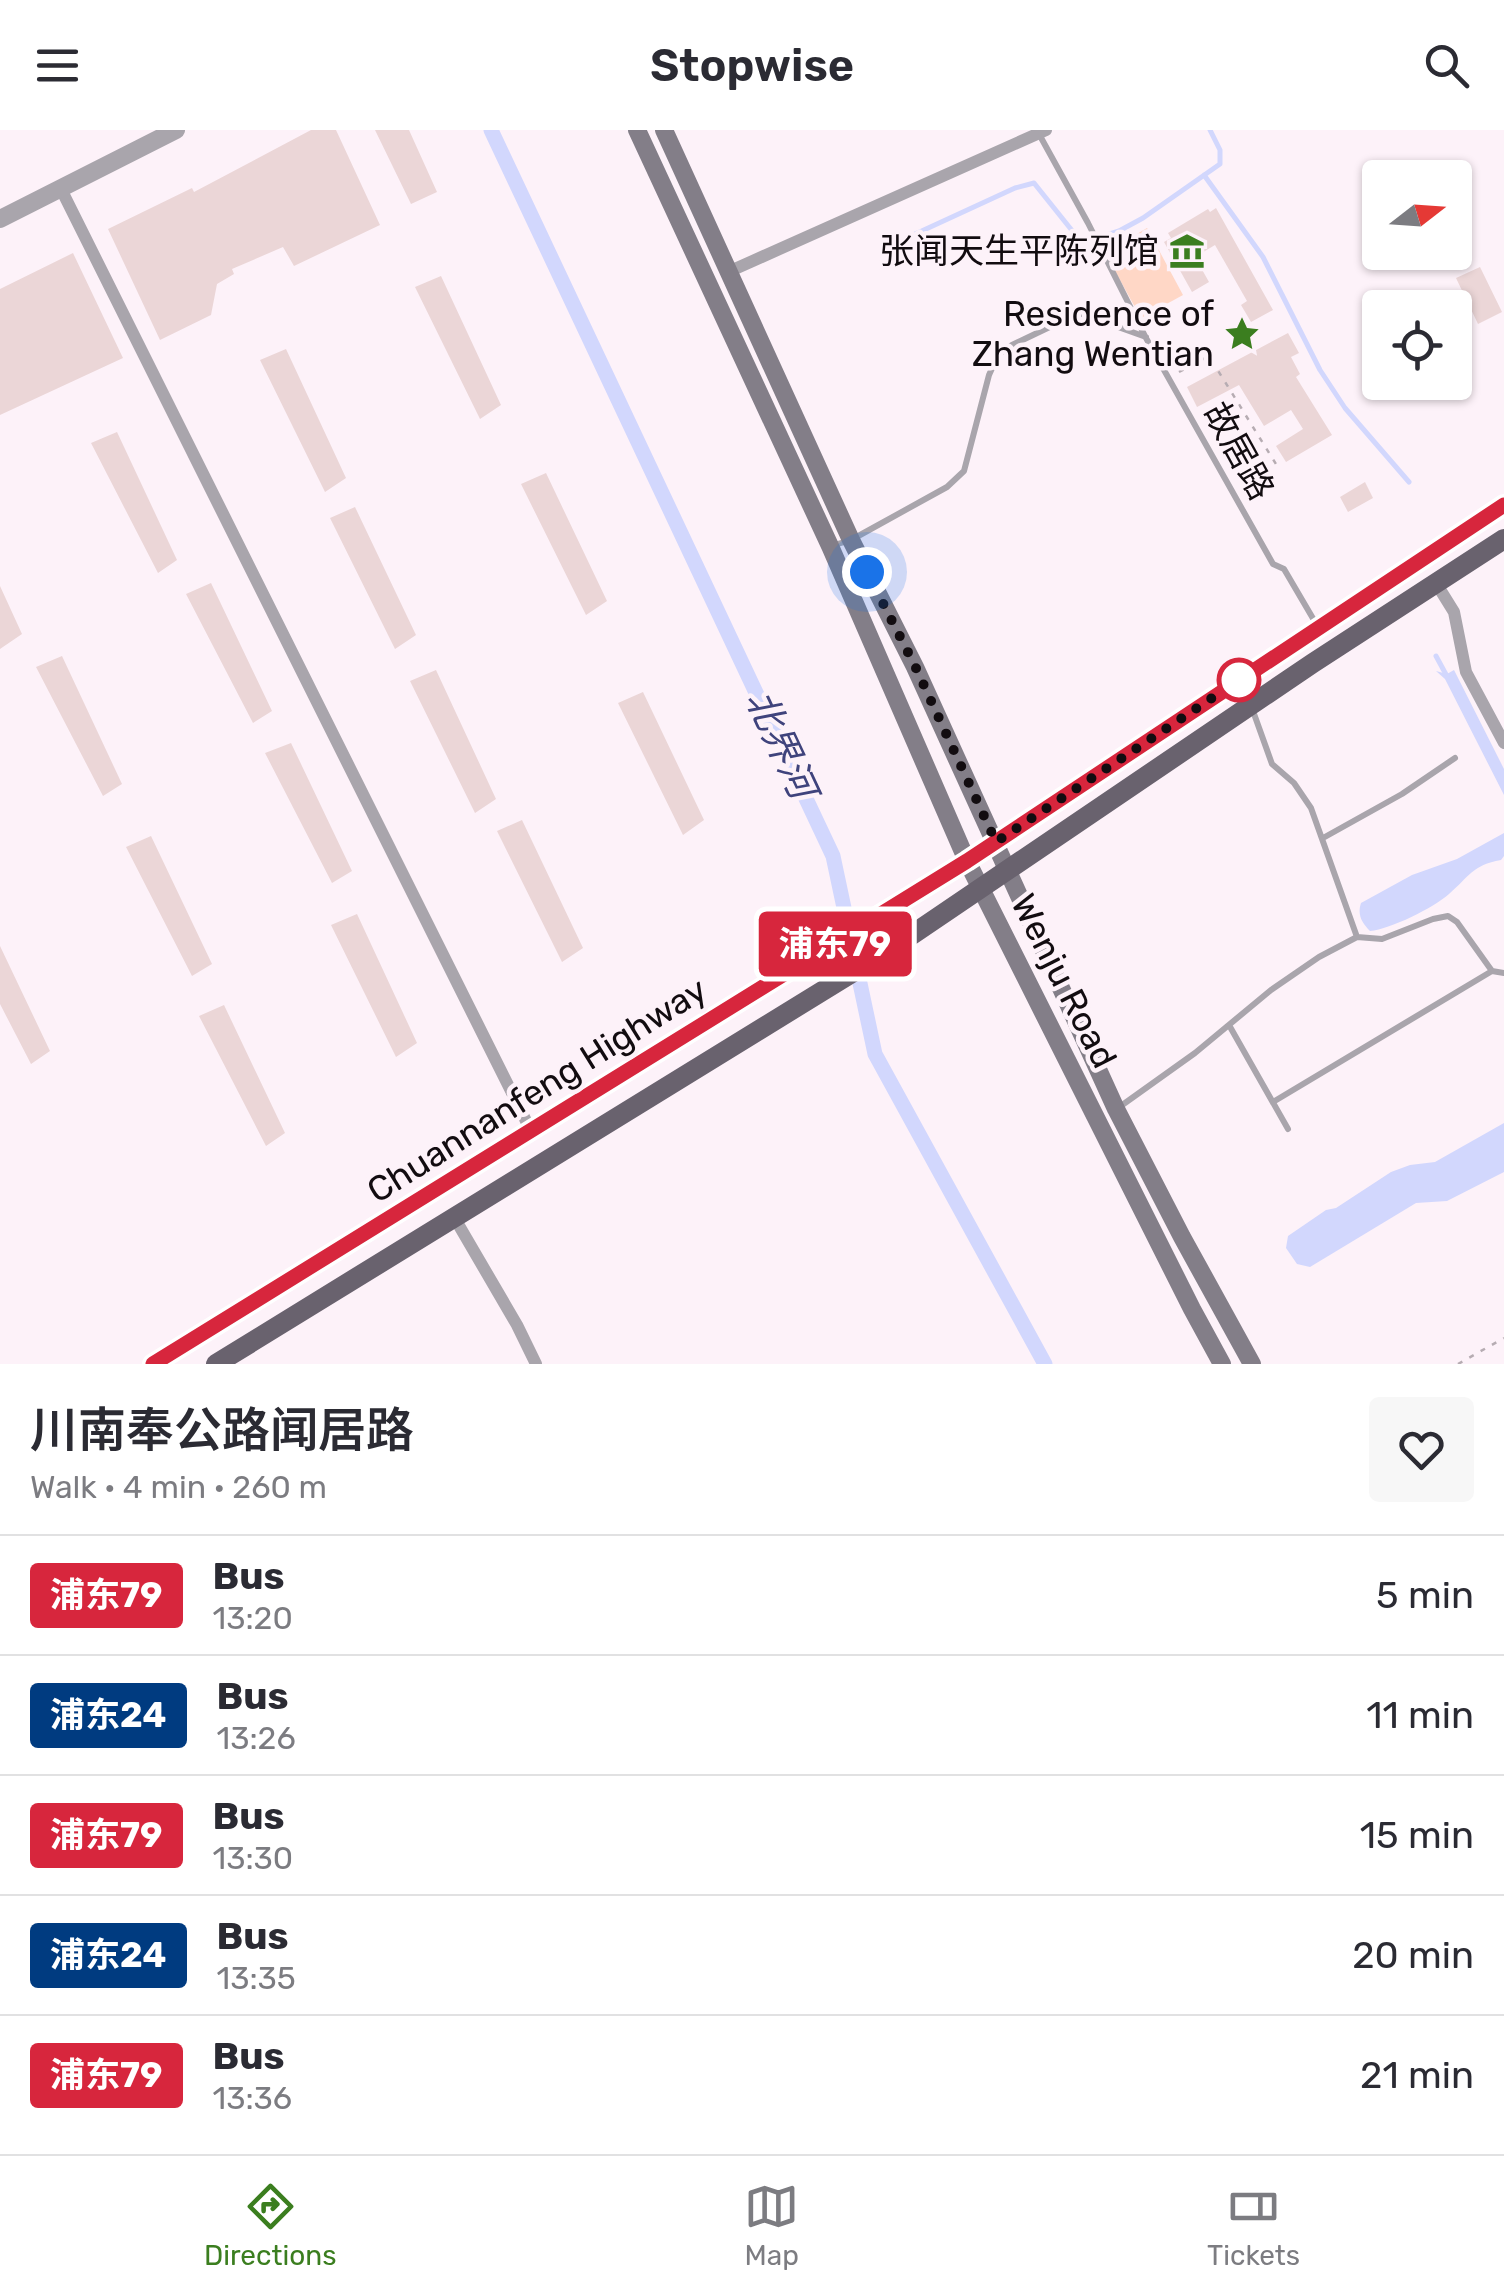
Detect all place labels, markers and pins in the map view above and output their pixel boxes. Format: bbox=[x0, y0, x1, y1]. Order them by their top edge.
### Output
place label: 张闻天生平陈列馆 bbox=[879, 230, 1159, 272]
museum icon: 张闻天生平陈列馆 bbox=[1168, 232, 1206, 270]
place label: Residence of Zhang Wentian bbox=[972, 293, 1215, 375]
place icon: Residence of Zhang Wentian bbox=[1223, 315, 1261, 353]
unlabelled marker bbox=[1218, 659, 1260, 701]

